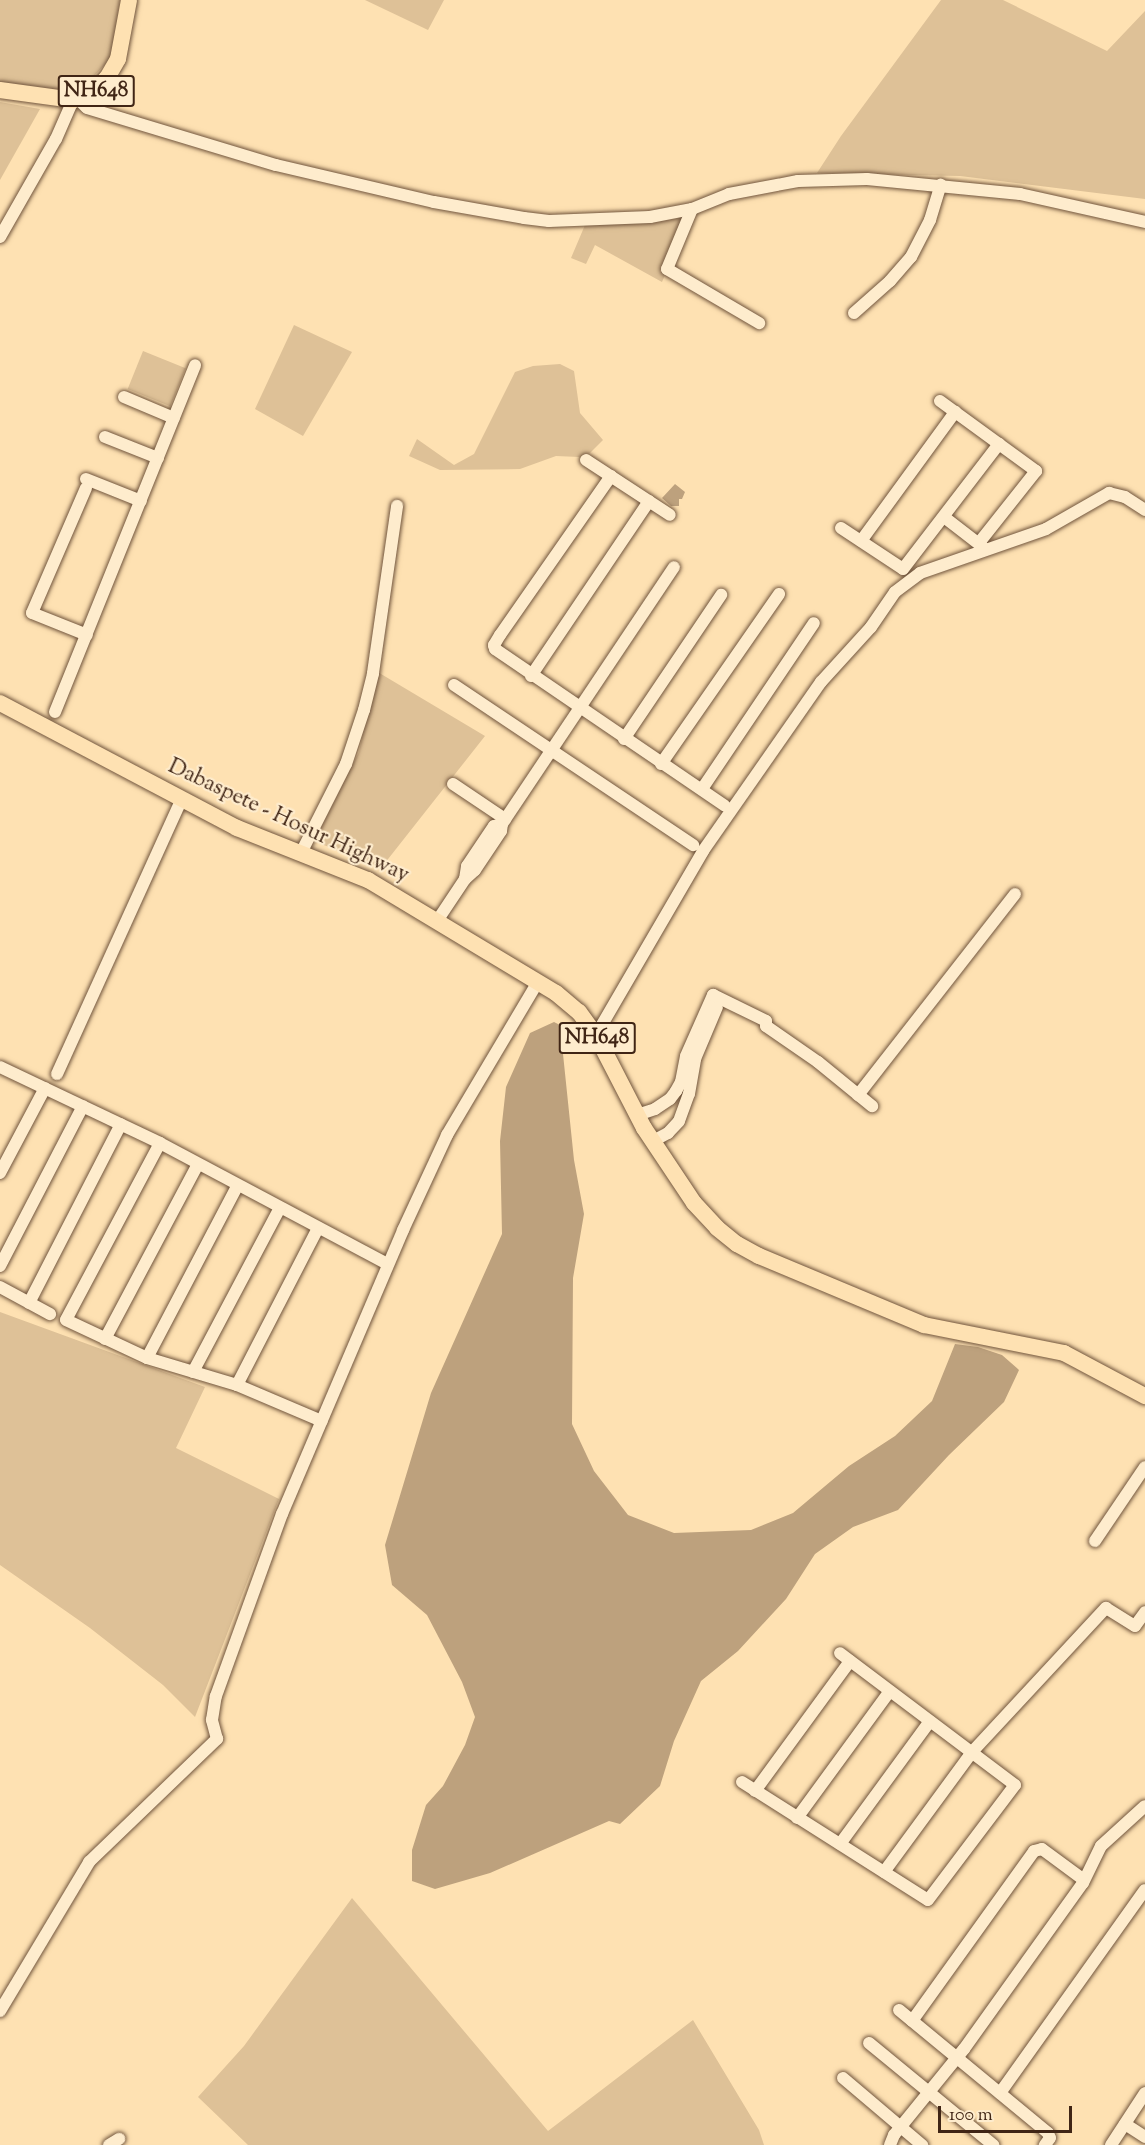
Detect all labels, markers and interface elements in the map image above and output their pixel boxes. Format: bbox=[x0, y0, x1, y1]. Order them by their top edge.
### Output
road number: NH648 bbox=[57, 73, 135, 109]
street label: Dabaspete - Hosur Highway bbox=[163, 754, 413, 890]
road number: NH648 bbox=[558, 1020, 636, 1056]
scale bar bbox=[941, 2094, 1074, 2132]
text: 100 m bbox=[949, 2103, 993, 2129]

